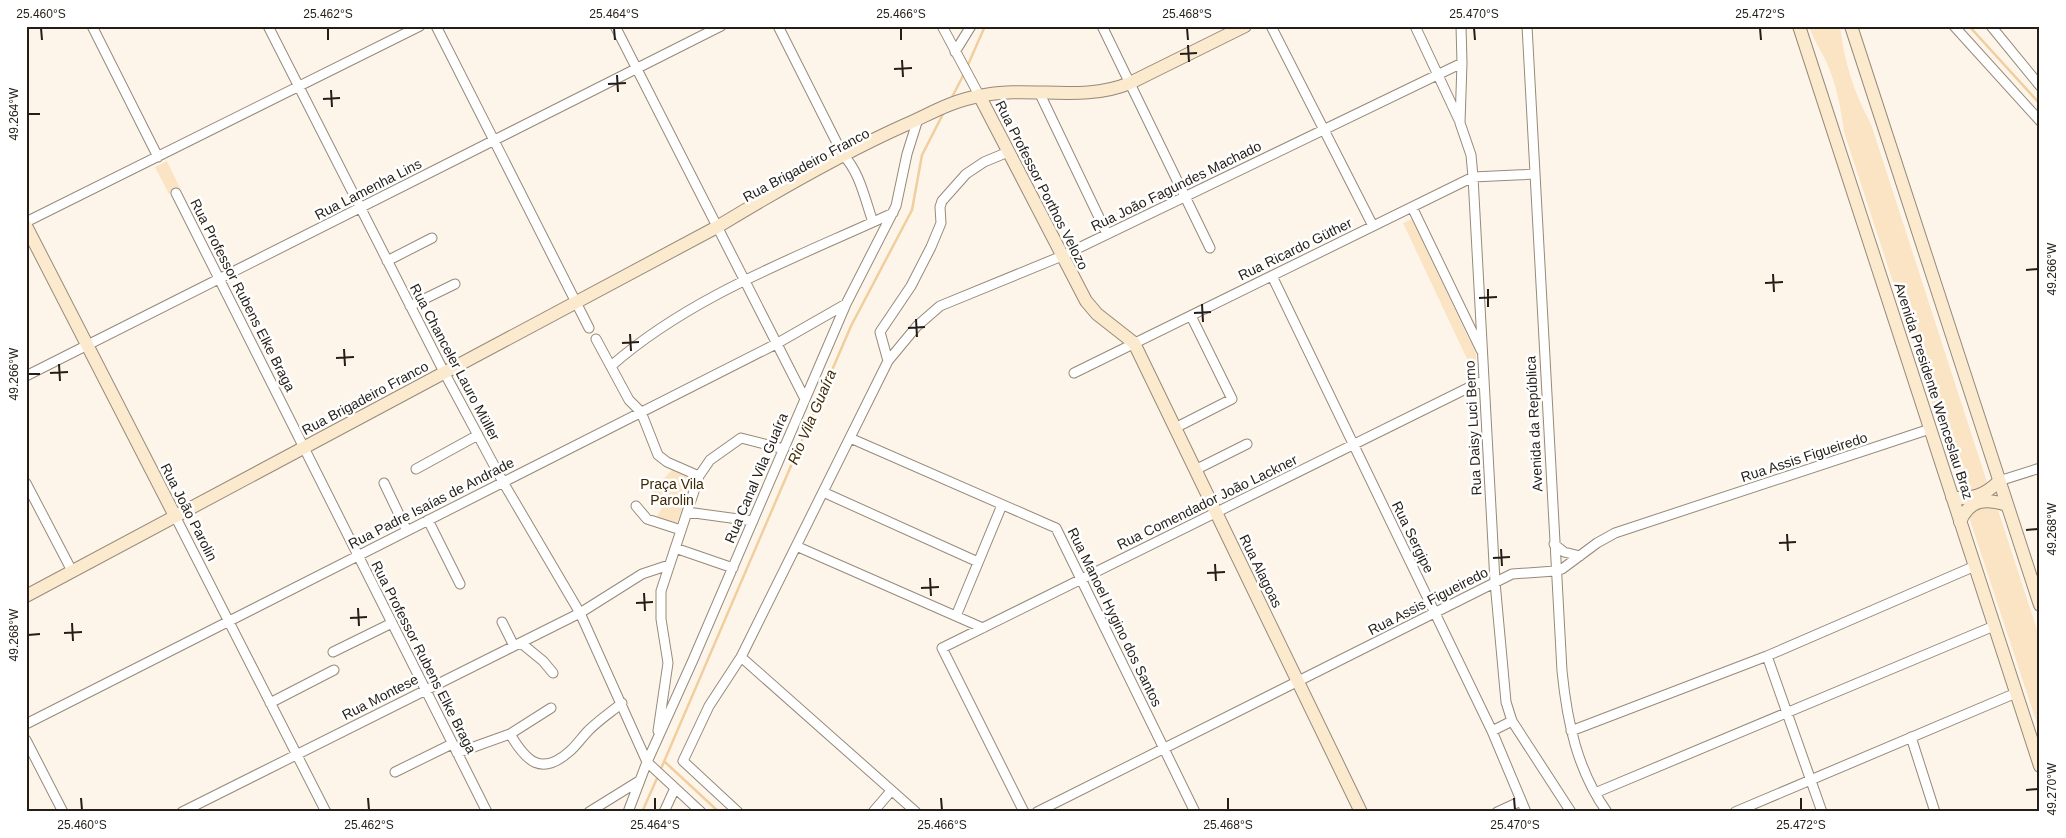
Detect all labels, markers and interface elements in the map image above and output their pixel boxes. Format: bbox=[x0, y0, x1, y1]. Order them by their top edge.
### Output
text: 25.460°S bbox=[16, 7, 66, 21]
text: 25.462°S bbox=[303, 7, 353, 21]
text: 25.464°S bbox=[589, 7, 639, 21]
text: 25.466°S bbox=[876, 7, 926, 21]
text: 25.468°S bbox=[1162, 7, 1212, 21]
text: 25.470°S bbox=[1449, 7, 1499, 21]
text: 25.472°S bbox=[1735, 7, 1785, 21]
text: 49.264°W bbox=[7, 87, 21, 140]
street label: Rua Professor Porthos Velozo bbox=[992, 98, 1092, 272]
street label: Rua Brigadeiro Franco bbox=[740, 125, 872, 205]
street label: Rua João Fagundes Machado bbox=[1088, 138, 1264, 234]
street label: Rua Lamenha Lins bbox=[312, 155, 424, 223]
street label: Rua Professor Rubens Elke Braga bbox=[187, 196, 299, 394]
street label: Rua Ricardo Güther bbox=[1236, 214, 1355, 283]
text: 49.266°W bbox=[2045, 242, 2059, 295]
street label: Rua Chanceler Lauro Müller bbox=[407, 281, 503, 443]
street label: Avenida Presidente Wenceslau Braz bbox=[1891, 281, 1977, 501]
text: 49.266°W bbox=[7, 347, 21, 400]
street label: Avenida da República bbox=[1522, 355, 1546, 492]
street label: Rua Brigadeiro Franco bbox=[299, 358, 431, 438]
street label: Rua Daisy Luci Berno bbox=[1461, 360, 1485, 496]
water label: Rio Vila Guaíra bbox=[784, 367, 839, 467]
street label: Rua Canal Vila Guaíra bbox=[721, 410, 791, 545]
street label: Rua Assis Figueiredo bbox=[1739, 429, 1870, 485]
street label: Rua Comendador João Lackner bbox=[1114, 451, 1300, 553]
street label: Rua Padre Isaías de Andrade bbox=[346, 454, 517, 552]
street label: Rua João Parolin bbox=[157, 461, 221, 563]
park label: Praça Vila Parolin bbox=[640, 476, 704, 508]
street label: Rua Sergipe bbox=[1389, 499, 1437, 576]
text: 49.268°W bbox=[2045, 502, 2059, 555]
street label: Rua Manoel Hygino dos Santos bbox=[1065, 525, 1165, 709]
street label: Rua Alagoas bbox=[1236, 532, 1286, 610]
street label: Rua Professor Rubens Elke Braga bbox=[368, 558, 480, 756]
street label: Rua Assis Figueiredo bbox=[1365, 564, 1491, 638]
text: 49.268°W bbox=[7, 608, 21, 661]
street label: Rua Montese bbox=[339, 671, 421, 723]
text: 49.270°W bbox=[2045, 762, 2059, 815]
text: 25.460°S bbox=[57, 818, 107, 832]
text: 25.462°S bbox=[344, 818, 394, 832]
text: 25.464°S bbox=[630, 818, 680, 832]
text: 25.466°S bbox=[917, 818, 967, 832]
text: 25.468°S bbox=[1203, 818, 1253, 832]
text: 25.470°S bbox=[1490, 818, 1540, 832]
text: 25.472°S bbox=[1776, 818, 1826, 832]

